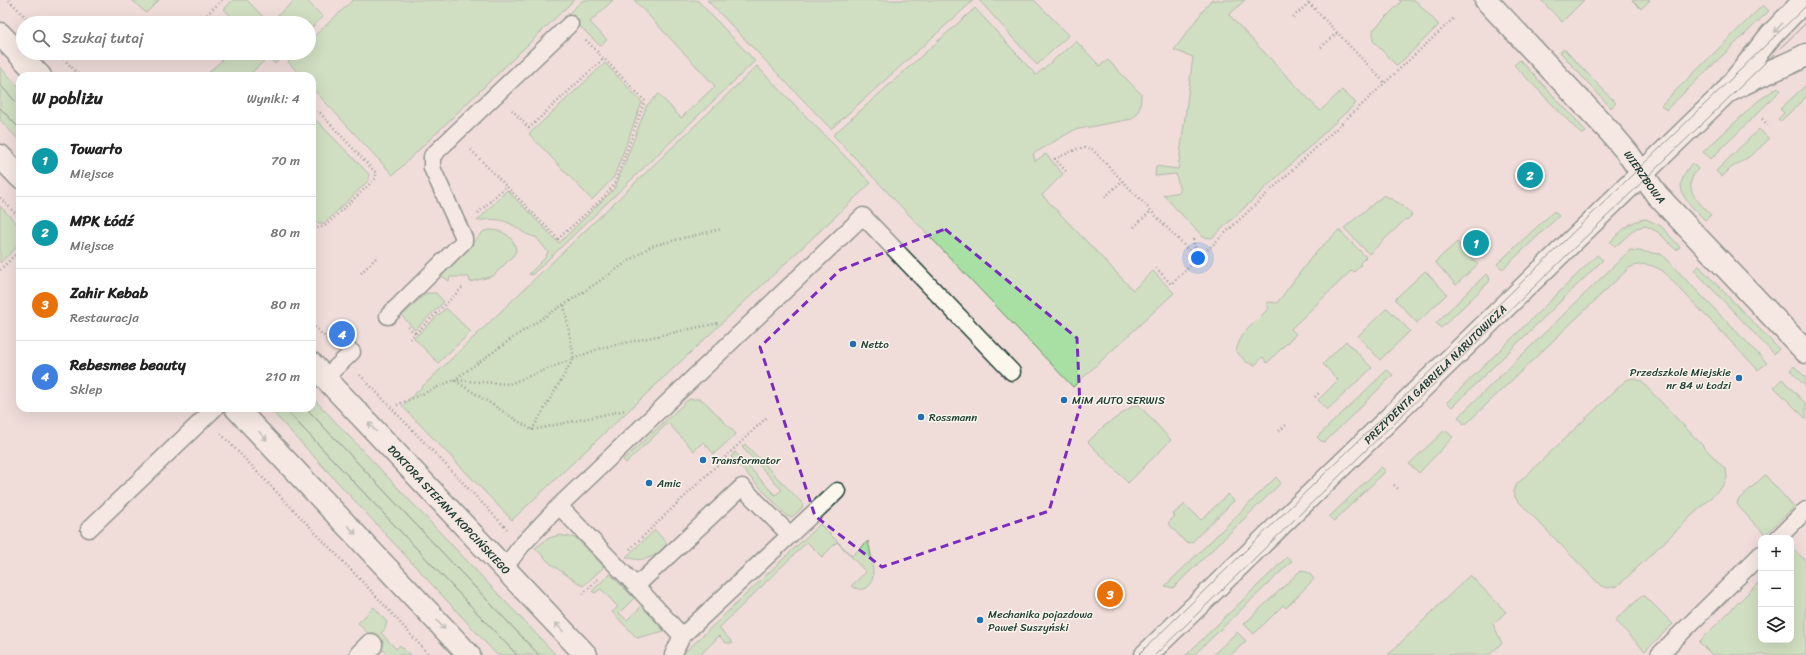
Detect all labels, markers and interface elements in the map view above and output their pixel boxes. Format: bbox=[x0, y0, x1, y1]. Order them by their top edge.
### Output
search box bbox=[16, 16, 316, 60]
one-way arrow bbox=[1773, 23, 1782, 33]
text: Szukaj tutaj bbox=[62, 25, 143, 51]
icon: search bbox=[30, 27, 52, 49]
text: W pobliżu bbox=[32, 83, 103, 113]
text: Wyniki: 4 bbox=[247, 87, 300, 110]
text: Towarto bbox=[70, 136, 122, 162]
street label: WIERZBOWA bbox=[1619, 146, 1670, 208]
text: 1 bbox=[42, 149, 48, 172]
text: 70 m bbox=[271, 149, 300, 172]
pin: 2 bbox=[1517, 160, 1543, 190]
text: Miejsce bbox=[70, 162, 114, 185]
text: MPK Łódź bbox=[70, 208, 134, 234]
text: 2 bbox=[41, 221, 49, 244]
text: 80 m bbox=[271, 221, 300, 244]
pin: 1 bbox=[1463, 228, 1489, 258]
text: Miejsce bbox=[70, 234, 114, 257]
your location bbox=[1188, 248, 1208, 268]
text: Zahir Kebab bbox=[70, 280, 148, 306]
text: 3 bbox=[41, 293, 49, 316]
text: 80 m bbox=[271, 293, 300, 316]
street label: PREZYDENTA GABRIELA NARUTOWICZA bbox=[1359, 300, 1511, 449]
text: Restauracja bbox=[70, 306, 139, 329]
pin: 4 bbox=[329, 319, 355, 349]
place label: Netto bbox=[861, 335, 889, 354]
marker: Netto bbox=[848, 339, 858, 349]
text: Rebesmee beauty bbox=[70, 352, 186, 378]
place label: Przedszkole Miejskie nr 84 w Łodzi bbox=[1630, 363, 1732, 395]
text: 4 bbox=[41, 365, 49, 388]
text: 210 m bbox=[265, 365, 300, 388]
marker: Przedszkole Miejskie nr 84 w Łodzi bbox=[1734, 373, 1744, 383]
text: Sklep bbox=[70, 378, 102, 401]
place label: MiM AUTO SERWIS bbox=[1072, 391, 1165, 410]
marker: MiM AUTO SERWIS bbox=[1059, 395, 1069, 405]
place label: Rossmann bbox=[929, 408, 977, 427]
marker: Rossmann bbox=[916, 412, 926, 422]
one-way arrow bbox=[367, 422, 376, 432]
one-way arrow bbox=[258, 431, 267, 441]
street label: DOKTORA STEFANA KOPCIŃSKIEGO bbox=[383, 440, 515, 579]
place label: Transformator bbox=[711, 451, 782, 470]
marker: Transformator bbox=[698, 455, 708, 465]
place label: Amic bbox=[656, 474, 682, 493]
marker: Amic bbox=[644, 478, 654, 488]
one-way arrow bbox=[348, 525, 357, 536]
map controls bbox=[1758, 535, 1794, 643]
button: + bbox=[1758, 535, 1794, 571]
button: − bbox=[1758, 571, 1794, 607]
pin: 3 bbox=[1097, 579, 1123, 609]
place label: Mechanika pojazdowa Paweł Suszyński bbox=[988, 605, 1093, 637]
button: layers bbox=[1758, 607, 1794, 643]
marker: Mechanika pojazdowa Paweł Suszyński bbox=[975, 615, 985, 625]
one-way arrow bbox=[436, 620, 446, 630]
one-way arrow bbox=[555, 622, 564, 632]

